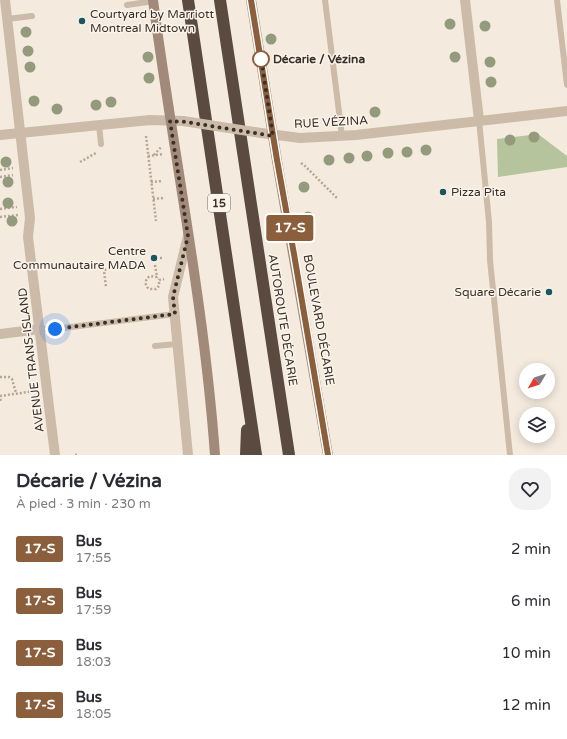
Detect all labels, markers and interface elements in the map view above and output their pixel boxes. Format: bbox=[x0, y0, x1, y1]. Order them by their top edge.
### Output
place label: Courtyard by Marriott Montreal Midtown bbox=[90, 7, 214, 35]
marker: Courtyard by Marriott Montreal Midtown bbox=[77, 16, 87, 26]
marker: Décarie / Vézina bbox=[252, 50, 270, 68]
place label: Décarie / Vézina bbox=[273, 52, 365, 66]
street label: RUE VÉZINA bbox=[294, 113, 368, 131]
place label: Pizza Pita bbox=[451, 185, 506, 199]
marker: Pizza Pita bbox=[438, 187, 448, 197]
road number: 15 bbox=[208, 194, 230, 212]
line badge: 17-S bbox=[262, 215, 318, 241]
text: 17-S bbox=[274, 219, 306, 236]
place label: Centre Communautaire MADA bbox=[13, 244, 146, 272]
marker: Centre Communautaire MADA bbox=[149, 253, 159, 263]
street label: AUTOROUTE DÉCARIE bbox=[266, 253, 300, 387]
street label: BOULEVARD DÉCARIE bbox=[301, 253, 337, 387]
place label: Square Décarie bbox=[455, 285, 541, 299]
street label: AVENUE TRANS-ISLAND bbox=[15, 287, 47, 433]
marker: Square Décarie bbox=[544, 287, 554, 297]
your location bbox=[45, 319, 65, 339]
north arrow bbox=[519, 363, 555, 399]
map controls bbox=[519, 363, 555, 443]
button: layers bbox=[519, 407, 555, 443]
button: heart bbox=[509, 468, 551, 510]
text: Décarie / Vézina bbox=[16, 470, 162, 492]
text: À pied · 3 min · 230 m bbox=[16, 496, 151, 512]
text: Bus bbox=[75, 532, 102, 550]
text: 17-S bbox=[24, 540, 55, 557]
text: 2 min bbox=[511, 540, 551, 558]
text: 17:55 bbox=[75, 550, 111, 566]
text: Bus bbox=[75, 584, 102, 602]
text: 17-S bbox=[24, 592, 55, 609]
text: 6 min bbox=[511, 592, 551, 610]
text: 17:59 bbox=[75, 602, 111, 618]
text: Bus bbox=[75, 636, 102, 654]
text: 17-S bbox=[24, 644, 55, 661]
text: 10 min bbox=[502, 644, 551, 662]
text: 18:03 bbox=[75, 654, 111, 670]
text: Bus bbox=[75, 688, 102, 706]
text: 17-S bbox=[24, 696, 55, 713]
text: 12 min bbox=[502, 696, 551, 714]
text: 18:05 bbox=[75, 706, 111, 722]

